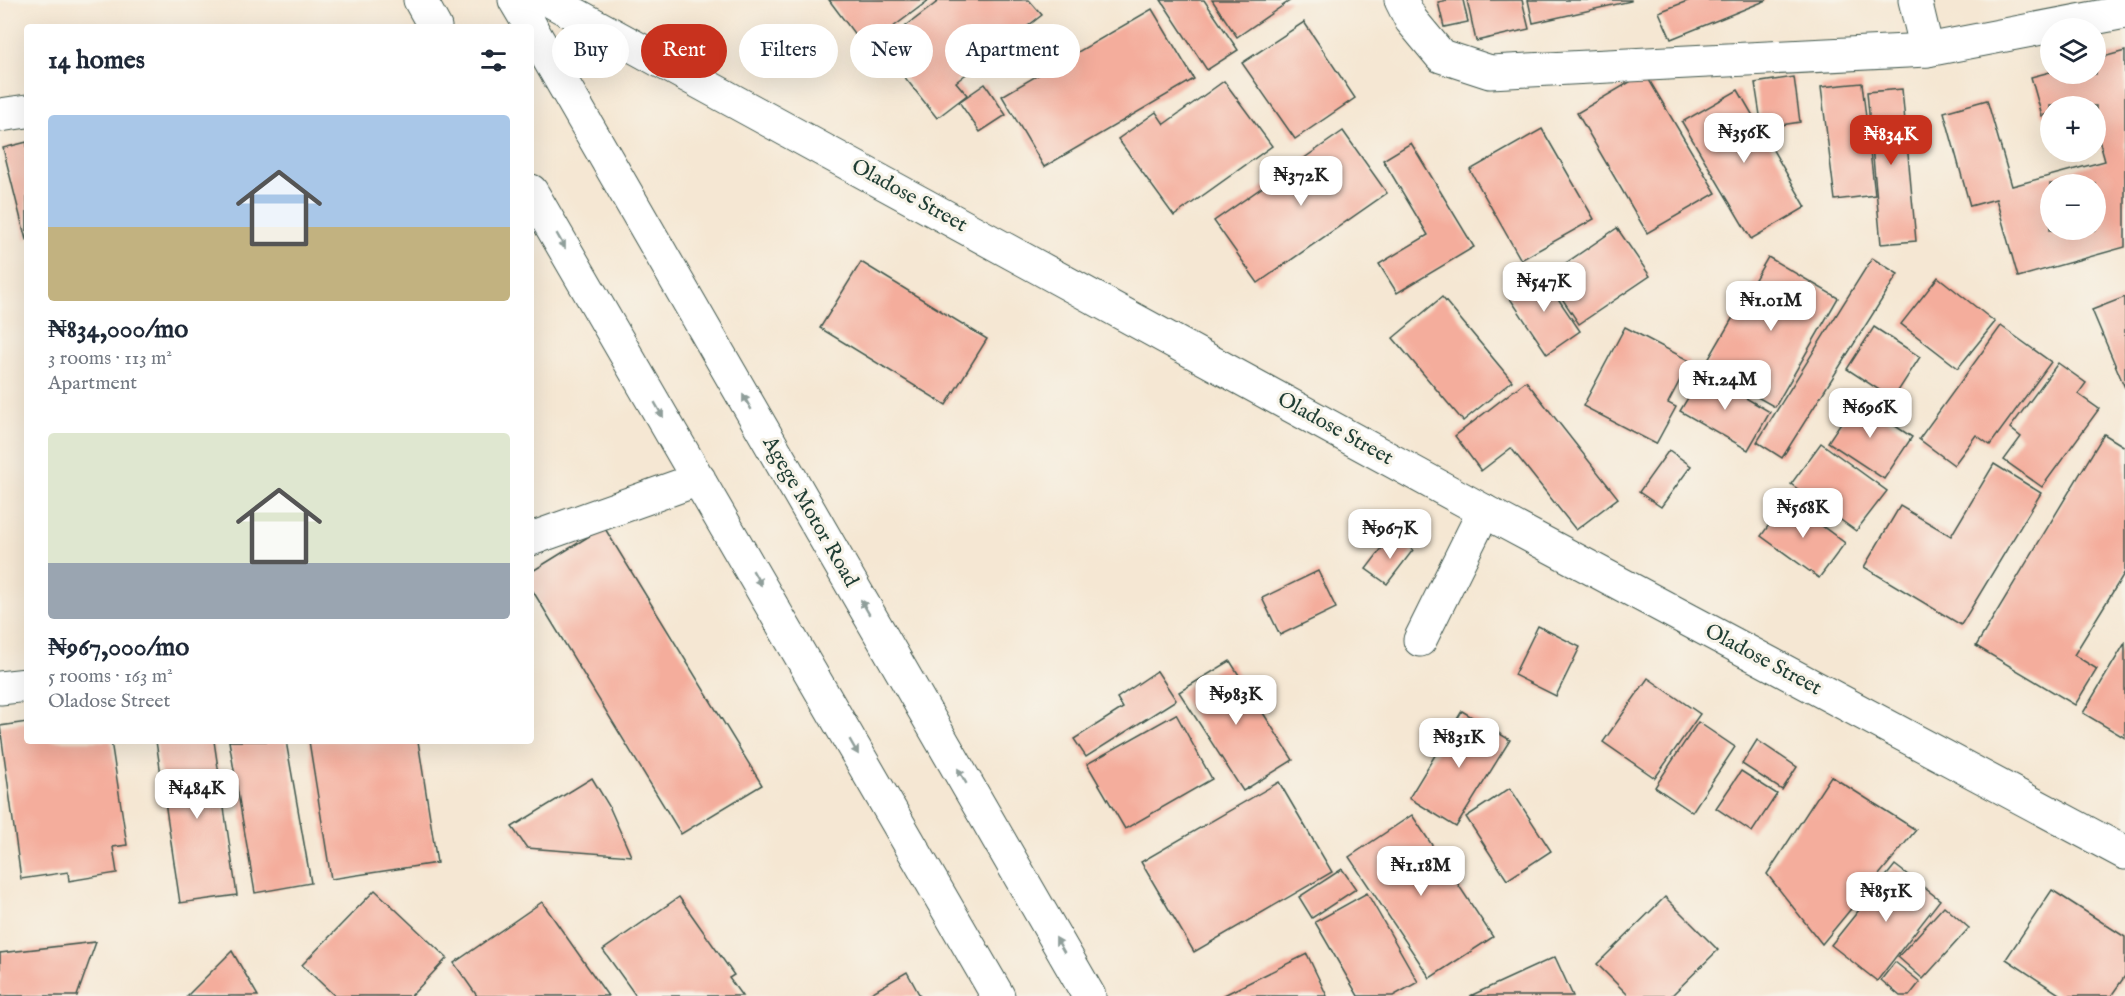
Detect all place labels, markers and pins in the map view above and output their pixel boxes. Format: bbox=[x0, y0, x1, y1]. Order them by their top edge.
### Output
pin: ₦356K bbox=[1702, 113, 1786, 164]
pin: ₦834K bbox=[1849, 115, 1933, 166]
pin: ₦372K bbox=[1259, 156, 1343, 207]
pin: ₦547K bbox=[1502, 262, 1586, 313]
pin: ₦1.01M bbox=[1722, 281, 1820, 332]
pin: ₦1.24M bbox=[1676, 360, 1774, 411]
pin: ₦696K bbox=[1828, 388, 1912, 439]
pin: ₦568K bbox=[1761, 488, 1845, 539]
pin: ₦967K bbox=[1348, 509, 1432, 560]
pin: ₦983K bbox=[1194, 675, 1278, 726]
pin: ₦831K bbox=[1417, 718, 1501, 769]
pin: ₦484K bbox=[155, 769, 239, 820]
pin: ₦1.18M bbox=[1372, 846, 1470, 897]
pin: ₦851K bbox=[1844, 872, 1928, 923]

